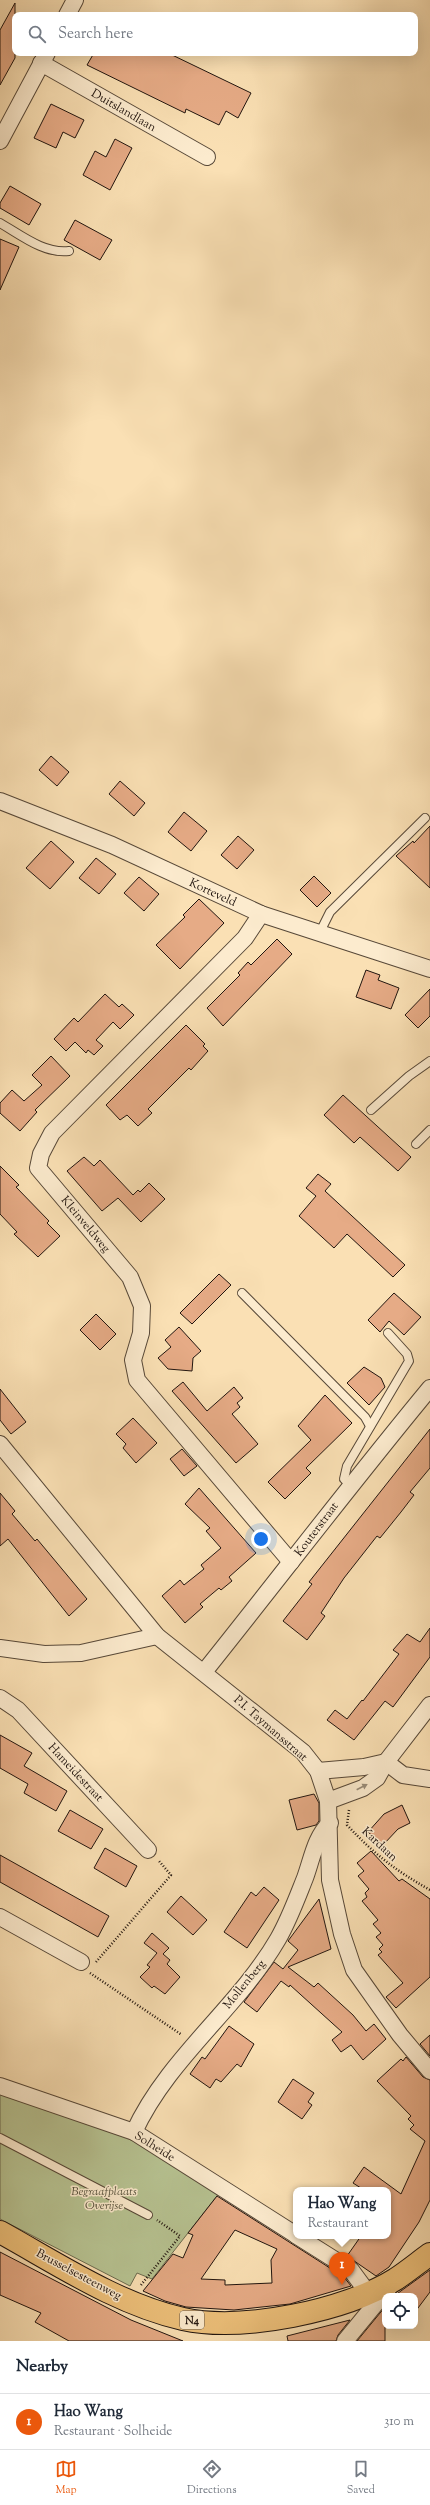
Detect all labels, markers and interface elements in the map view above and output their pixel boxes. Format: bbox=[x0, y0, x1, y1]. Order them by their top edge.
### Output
search box bbox=[12, 12, 418, 56]
icon: search bbox=[26, 23, 48, 45]
text: Search here bbox=[58, 24, 133, 45]
street label: Duitslandlaan bbox=[88, 85, 159, 137]
street label: Korteveld bbox=[186, 874, 239, 912]
street label: Kleinveldweg bbox=[56, 1192, 114, 1257]
street label: Kouterstraat bbox=[290, 1499, 343, 1561]
your location bbox=[251, 1529, 271, 1549]
street label: P.I. Taymansstraat bbox=[229, 1692, 311, 1766]
street label: Hameidestraat bbox=[43, 1739, 107, 1806]
one-way arrow bbox=[356, 1784, 368, 1791]
street label: Kardaan bbox=[357, 1823, 401, 1866]
street label: Mollenberg bbox=[219, 1956, 270, 2013]
street label: Solheide bbox=[131, 2127, 179, 2167]
park label: Begraafplaats Overijse bbox=[71, 2183, 137, 2215]
popup bbox=[293, 2187, 391, 2239]
text: Hao Wang bbox=[308, 2194, 376, 2215]
text: Restaurant bbox=[308, 2215, 368, 2233]
street label: Brusselsesteenweg bbox=[33, 2245, 125, 2305]
pin: 1 bbox=[329, 2252, 355, 2285]
map controls bbox=[382, 2293, 418, 2329]
button: locate bbox=[382, 2293, 418, 2329]
road number: N4 bbox=[180, 2311, 204, 2329]
text: Nearby bbox=[16, 2355, 68, 2379]
text: Hao Wang bbox=[54, 2402, 123, 2423]
text: 1 bbox=[27, 2413, 31, 2431]
text: 310 m bbox=[384, 2413, 414, 2431]
text: Restaurant · Solheide bbox=[54, 2423, 172, 2441]
tab: Map bbox=[55, 2458, 77, 2498]
tab: Directions bbox=[187, 2458, 237, 2498]
tab: Saved bbox=[347, 2458, 375, 2498]

